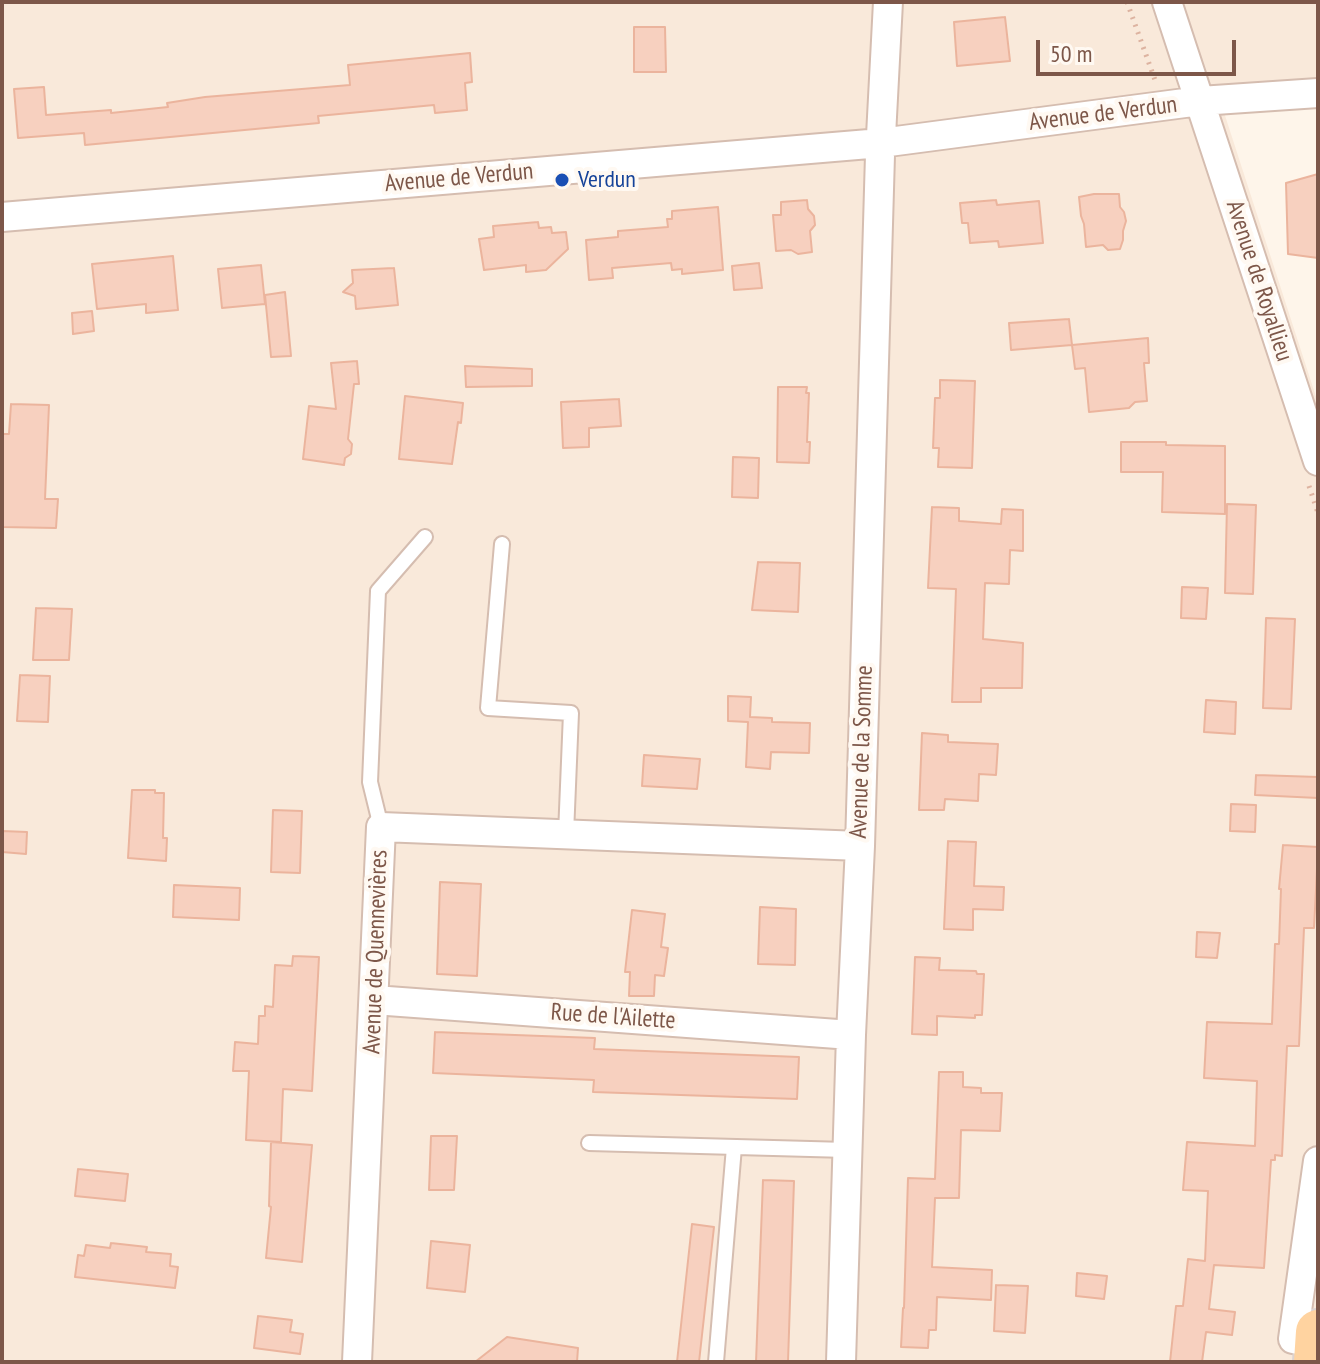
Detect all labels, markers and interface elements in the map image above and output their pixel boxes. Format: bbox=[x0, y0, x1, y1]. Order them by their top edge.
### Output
scale bar bbox=[1040, 24, 1240, 74]
text: 50 m bbox=[1050, 38, 1092, 69]
street label: Avenue de Verdun bbox=[1027, 91, 1179, 137]
street label: Avenue de Verdun bbox=[384, 157, 534, 199]
place label: Verdun bbox=[578, 166, 636, 194]
marker: Verdun bbox=[553, 171, 571, 189]
street label: Avenue de Royallieu bbox=[1219, 197, 1299, 365]
street label: Avenue de la Somme bbox=[845, 665, 879, 839]
street label: Avenue de Quennevières bbox=[358, 849, 394, 1055]
street label: Rue de l'Ailette bbox=[550, 998, 676, 1036]

